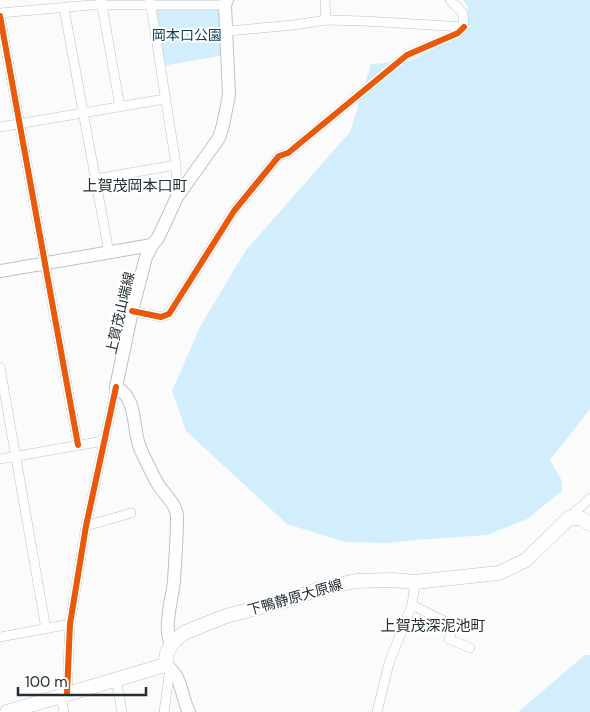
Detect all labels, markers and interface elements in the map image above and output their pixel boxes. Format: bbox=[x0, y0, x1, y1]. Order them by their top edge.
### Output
park label: 岡本口公園 bbox=[152, 26, 222, 44]
district label: 上賀茂岡本口町 bbox=[82, 176, 188, 196]
street label: 上賀茂山端線 bbox=[102, 270, 138, 356]
street label: 下鴨静原大原線 bbox=[245, 575, 345, 619]
district label: 上賀茂深泥池町 bbox=[380, 616, 486, 636]
scale bar bbox=[18, 664, 145, 696]
text: 100 m bbox=[25, 672, 68, 692]

